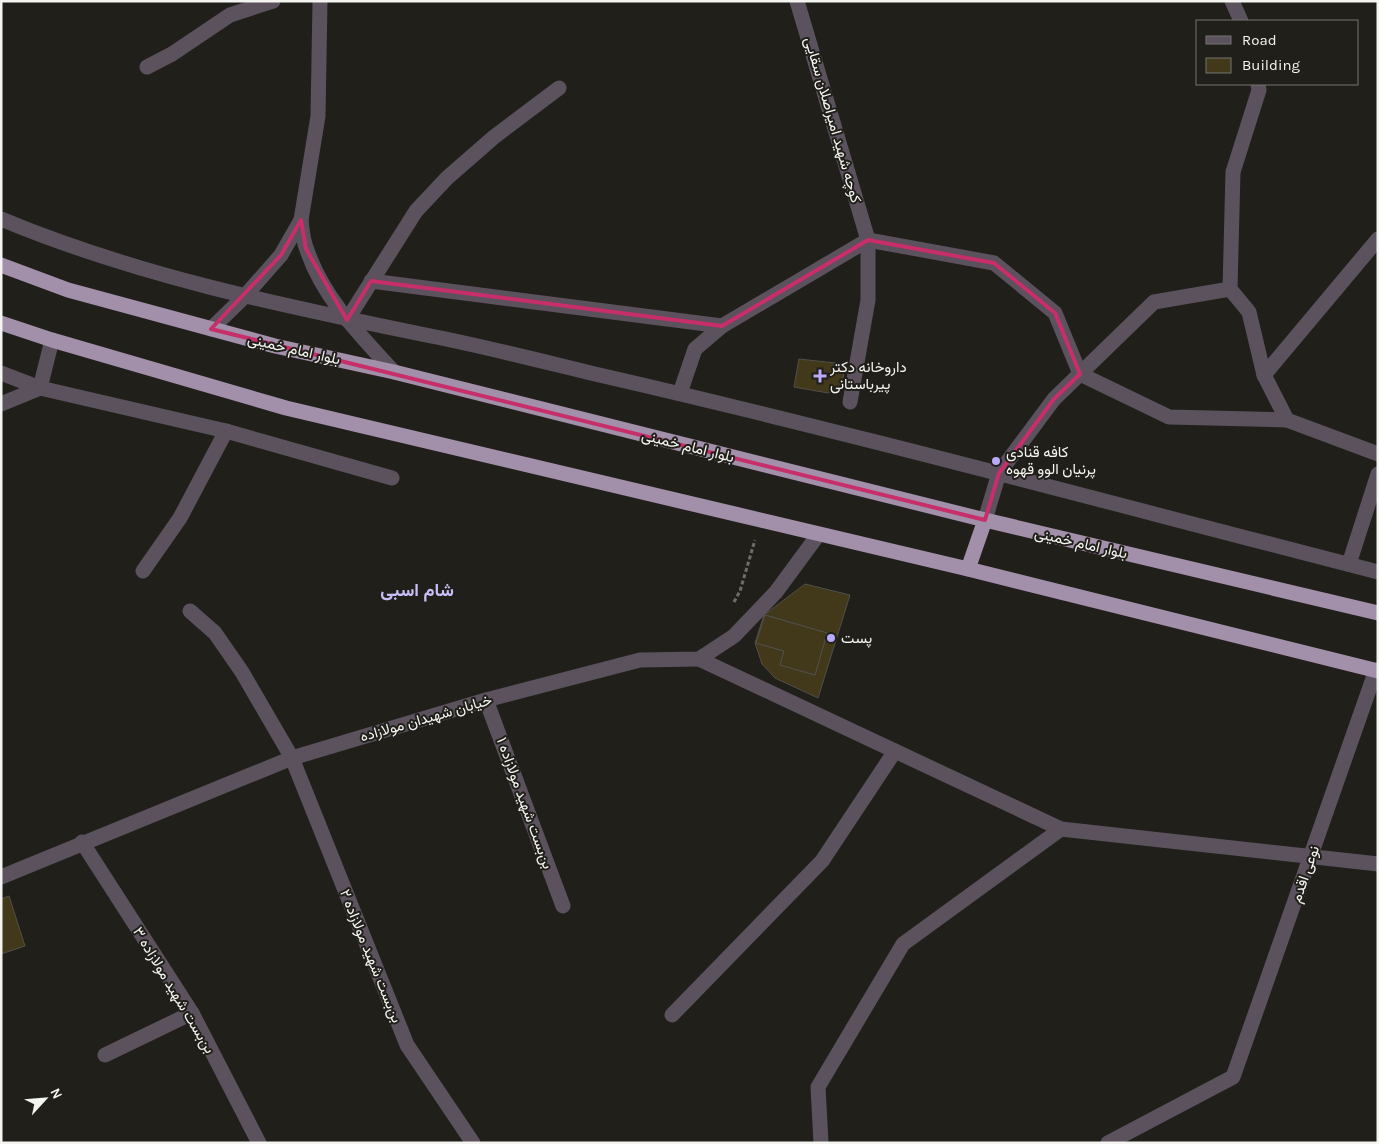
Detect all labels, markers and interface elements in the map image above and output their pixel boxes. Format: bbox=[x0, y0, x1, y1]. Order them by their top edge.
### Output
legend bbox=[1196, 20, 1359, 85]
text: Road bbox=[1242, 31, 1277, 49]
street label: کوچه شهید امیراصلان سقایی bbox=[800, 35, 865, 206]
text: Building bbox=[1242, 56, 1300, 74]
street label: بلوار امام خمینی bbox=[246, 330, 342, 369]
place label: داروخانه دکتر پیرباستانی bbox=[829, 358, 907, 394]
marker: داروخانه دکتر پیرباستانی bbox=[814, 370, 826, 382]
street label: بلوار امام خمینی bbox=[640, 426, 736, 467]
place label: کافه قنادی پرنیان الوو قهوه bbox=[1006, 443, 1096, 479]
marker: کافه قنادی پرنیان الوو قهوه bbox=[990, 455, 1002, 467]
street label: بلوار امام خمینی bbox=[1033, 524, 1129, 563]
district label: شام اسبی bbox=[380, 579, 454, 602]
place label: پست bbox=[841, 629, 872, 648]
marker: پست bbox=[825, 632, 837, 644]
street label: خیابان شهیدان مولازاده bbox=[358, 691, 494, 745]
street label: بن‌بست شهید مولازاده ۱ bbox=[492, 735, 557, 872]
street label: نوعی اقدم bbox=[1287, 843, 1324, 905]
street label: بن‌بست شهید مولازاده ۲ bbox=[335, 887, 406, 1026]
street label: بن‌بست شهید مولازاده ۳ bbox=[128, 923, 219, 1057]
north arrow bbox=[20, 1074, 70, 1124]
text: N bbox=[46, 1085, 66, 1102]

